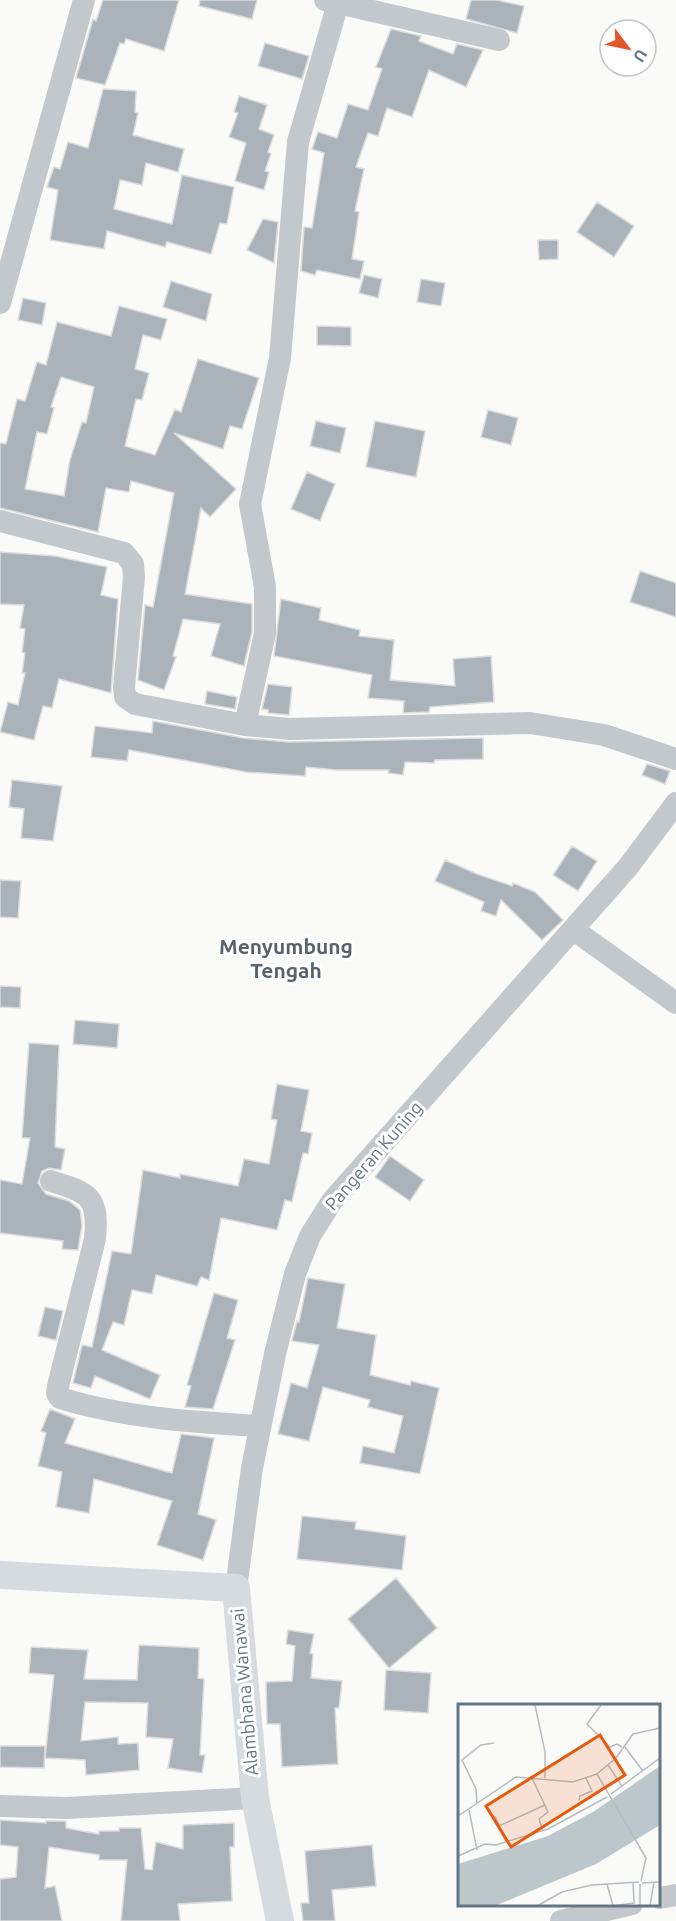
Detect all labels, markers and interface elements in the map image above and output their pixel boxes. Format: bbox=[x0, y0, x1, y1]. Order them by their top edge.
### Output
north arrow bbox=[598, 18, 658, 78]
text: U bbox=[630, 46, 651, 65]
district label: Menyumbung Tengah bbox=[219, 934, 353, 982]
street label: Pangeran Kuning bbox=[321, 1097, 426, 1214]
street label: Alambhana Wanawai bbox=[227, 1608, 261, 1776]
inset map bbox=[458, 1704, 661, 1906]

